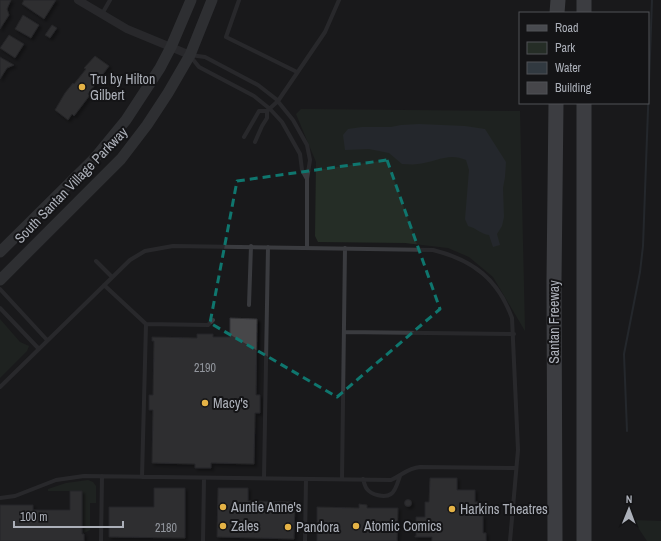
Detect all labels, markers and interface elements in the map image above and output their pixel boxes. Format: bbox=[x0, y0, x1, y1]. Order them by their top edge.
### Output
legend bbox=[519, 12, 649, 104]
text: Road bbox=[555, 20, 579, 36]
text: Park bbox=[555, 40, 575, 56]
text: Water bbox=[555, 60, 582, 76]
place label: Tru by Hilton Gilbert bbox=[90, 70, 155, 104]
text: Building bbox=[555, 80, 592, 96]
marker: Tru by Hilton Gilbert bbox=[77, 82, 87, 92]
street label: South Santan Village Parkway bbox=[11, 123, 131, 247]
street label: Santan Freeway bbox=[545, 280, 563, 364]
house number: 2190 bbox=[194, 360, 216, 376]
place label: Macy's bbox=[213, 394, 249, 412]
marker: Macy's bbox=[200, 398, 210, 408]
north arrow bbox=[609, 489, 649, 529]
text: N bbox=[626, 492, 633, 506]
place label: Auntie Anne's bbox=[230, 498, 302, 516]
place label: Harkins Theatres bbox=[460, 500, 548, 518]
marker: Auntie Anne's bbox=[218, 502, 228, 512]
scale bar bbox=[14, 503, 123, 529]
marker: Harkins Theatres bbox=[447, 504, 457, 514]
text: 100 m bbox=[20, 509, 47, 525]
place label: Zales bbox=[231, 517, 259, 535]
place label: Atomic Comics bbox=[363, 517, 442, 535]
place label: Pandora bbox=[296, 518, 340, 536]
house number: 2180 bbox=[155, 520, 177, 536]
marker: Zales bbox=[218, 521, 228, 531]
marker: Atomic Comics bbox=[351, 521, 361, 531]
marker: Pandora bbox=[283, 522, 293, 532]

